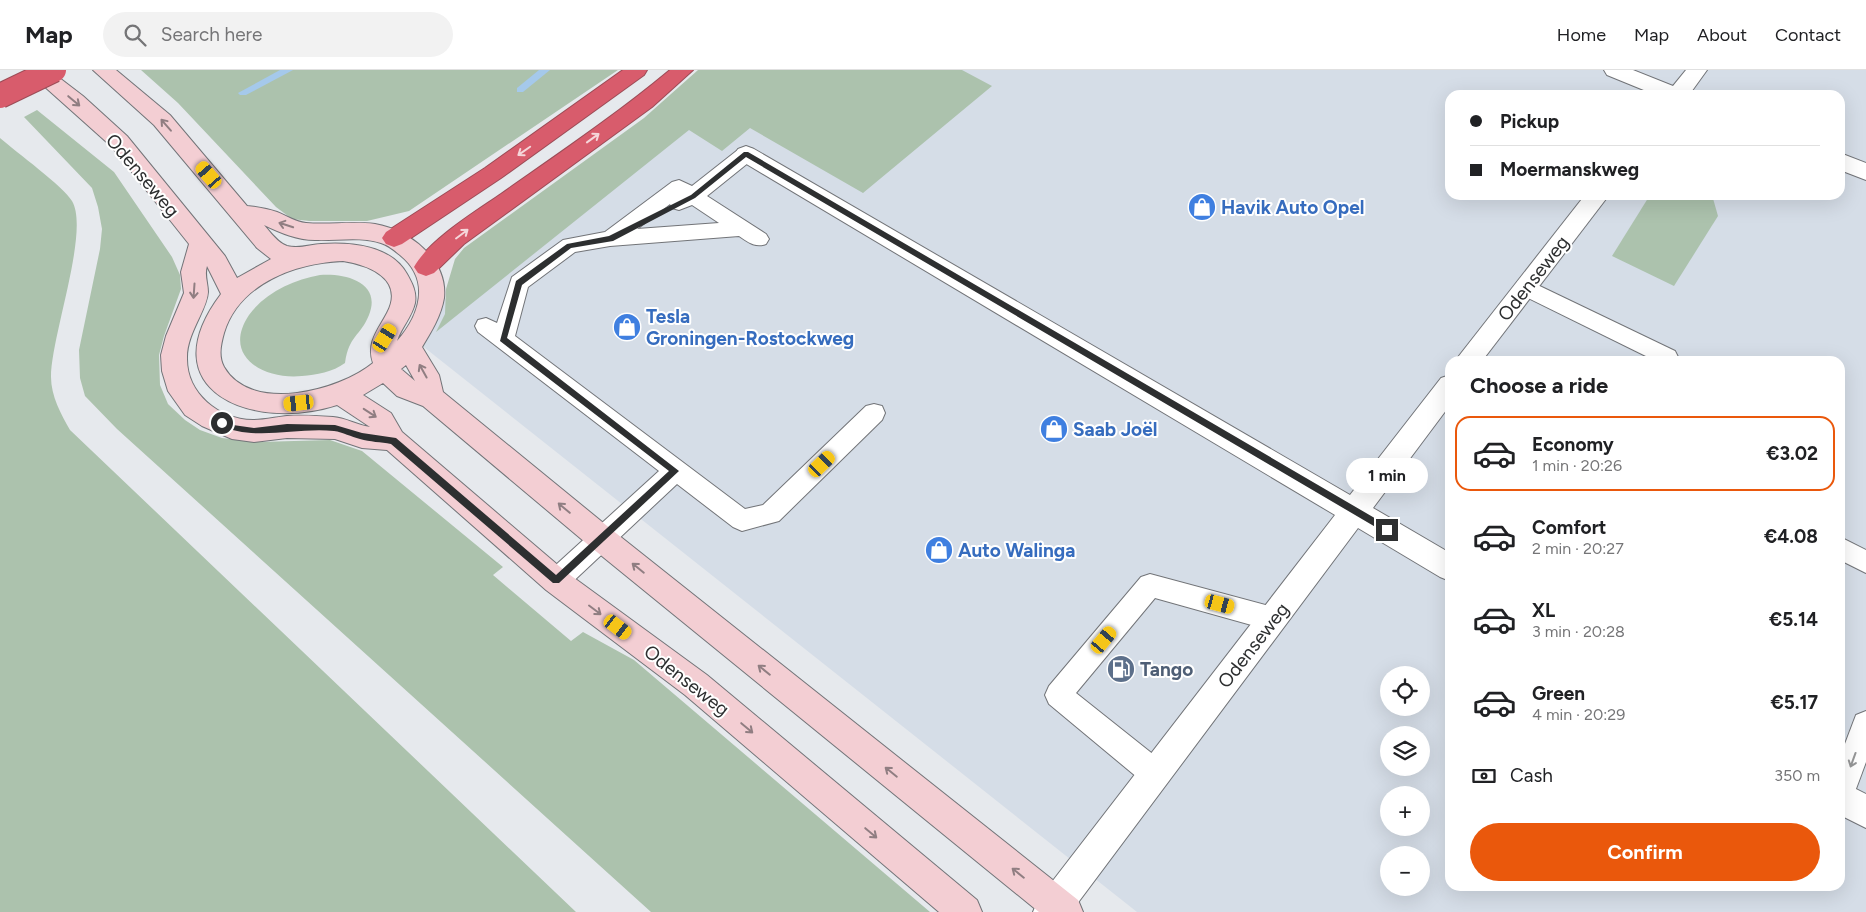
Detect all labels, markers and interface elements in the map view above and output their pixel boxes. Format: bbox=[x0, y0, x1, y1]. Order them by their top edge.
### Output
search box bbox=[103, 12, 453, 57]
text: Map bbox=[25, 20, 73, 49]
icon: search bbox=[121, 21, 149, 49]
text: Search here bbox=[161, 23, 262, 46]
text: Home bbox=[1557, 24, 1606, 46]
text: Map bbox=[1634, 24, 1669, 46]
text: About bbox=[1697, 24, 1747, 46]
text: Contact bbox=[1775, 24, 1841, 46]
one-way arrow bbox=[68, 95, 81, 106]
text: Pickup bbox=[1500, 110, 1559, 133]
one-way arrow bbox=[161, 119, 172, 132]
street label: Odenseweg bbox=[101, 129, 184, 222]
one-way arrow bbox=[586, 133, 600, 143]
one-way arrow bbox=[517, 146, 531, 156]
text: Moermanskweg bbox=[1500, 158, 1639, 181]
car bbox=[193, 159, 224, 191]
shop icon: Havik Auto Opel bbox=[1187, 192, 1217, 222]
place label: Havik Auto Opel bbox=[1221, 196, 1364, 219]
one-way arrow bbox=[278, 220, 294, 230]
one-way arrow bbox=[455, 228, 468, 239]
street label: Odenseweg bbox=[1493, 231, 1574, 326]
one-way arrow bbox=[190, 282, 199, 298]
place label: Tesla Groningen-Rostockweg bbox=[646, 305, 854, 350]
shop icon: Tesla Groningen-Rostockweg bbox=[612, 312, 642, 342]
car bbox=[370, 321, 399, 355]
one-way arrow bbox=[417, 364, 427, 378]
text: Choose a ride bbox=[1470, 372, 1608, 399]
car bbox=[283, 394, 314, 412]
one-way arrow bbox=[363, 408, 377, 418]
route start bbox=[211, 412, 233, 434]
shop icon: Saab Joël bbox=[1039, 414, 1069, 444]
place label: Saab Joël bbox=[1073, 418, 1157, 441]
icon: car bbox=[1472, 431, 1517, 476]
text: Economy bbox=[1532, 433, 1614, 456]
text: €3.02 bbox=[1766, 442, 1818, 465]
car bbox=[805, 448, 838, 480]
text: 1 min · 20:26 bbox=[1532, 456, 1622, 475]
callout: 1 min bbox=[1346, 458, 1428, 492]
text: 1 min bbox=[1368, 466, 1406, 485]
one-way arrow bbox=[558, 503, 571, 514]
icon: car bbox=[1472, 514, 1517, 559]
text: Comfort bbox=[1532, 516, 1607, 539]
route end bbox=[1376, 519, 1398, 541]
text: €4.08 bbox=[1764, 525, 1818, 548]
shop icon: Auto Walinga bbox=[924, 535, 954, 565]
place label: Auto Walinga bbox=[958, 539, 1075, 562]
text: 2 min · 20:27 bbox=[1532, 539, 1624, 558]
one-way arrow bbox=[631, 563, 644, 574]
car bbox=[1203, 593, 1236, 615]
icon: car bbox=[1472, 597, 1517, 642]
street label: Odenseweg bbox=[1213, 598, 1294, 693]
text: XL bbox=[1532, 599, 1555, 622]
one-way arrow bbox=[588, 605, 602, 615]
text: €5.14 bbox=[1769, 608, 1818, 631]
car bbox=[601, 612, 634, 642]
text: 3 min · 20:28 bbox=[1532, 622, 1625, 641]
car bbox=[1088, 624, 1119, 656]
street label: Odenseweg bbox=[639, 640, 734, 721]
fuel station icon: Tango bbox=[1106, 654, 1136, 684]
place label: Tango bbox=[1140, 658, 1193, 681]
one-way arrow bbox=[758, 665, 771, 676]
map controls bbox=[1380, 666, 1430, 896]
button: locate bbox=[1380, 666, 1430, 716]
icon: car bbox=[1472, 680, 1517, 725]
text: Green bbox=[1532, 682, 1585, 705]
text: €5.17 bbox=[1770, 691, 1818, 714]
text: 4 min · 20:29 bbox=[1532, 705, 1625, 724]
one-way arrow bbox=[740, 722, 753, 733]
button: layers bbox=[1380, 726, 1430, 776]
one-way arrow bbox=[1848, 751, 1857, 767]
icon: cash bbox=[1470, 762, 1498, 790]
text: Cash bbox=[1510, 764, 1553, 787]
one-way arrow bbox=[885, 766, 898, 777]
text: 350 m bbox=[1774, 766, 1820, 785]
button: + bbox=[1380, 786, 1430, 836]
button: Confirm bbox=[1470, 823, 1820, 881]
one-way arrow bbox=[864, 827, 877, 838]
button: − bbox=[1380, 846, 1430, 896]
one-way arrow bbox=[1012, 868, 1025, 879]

